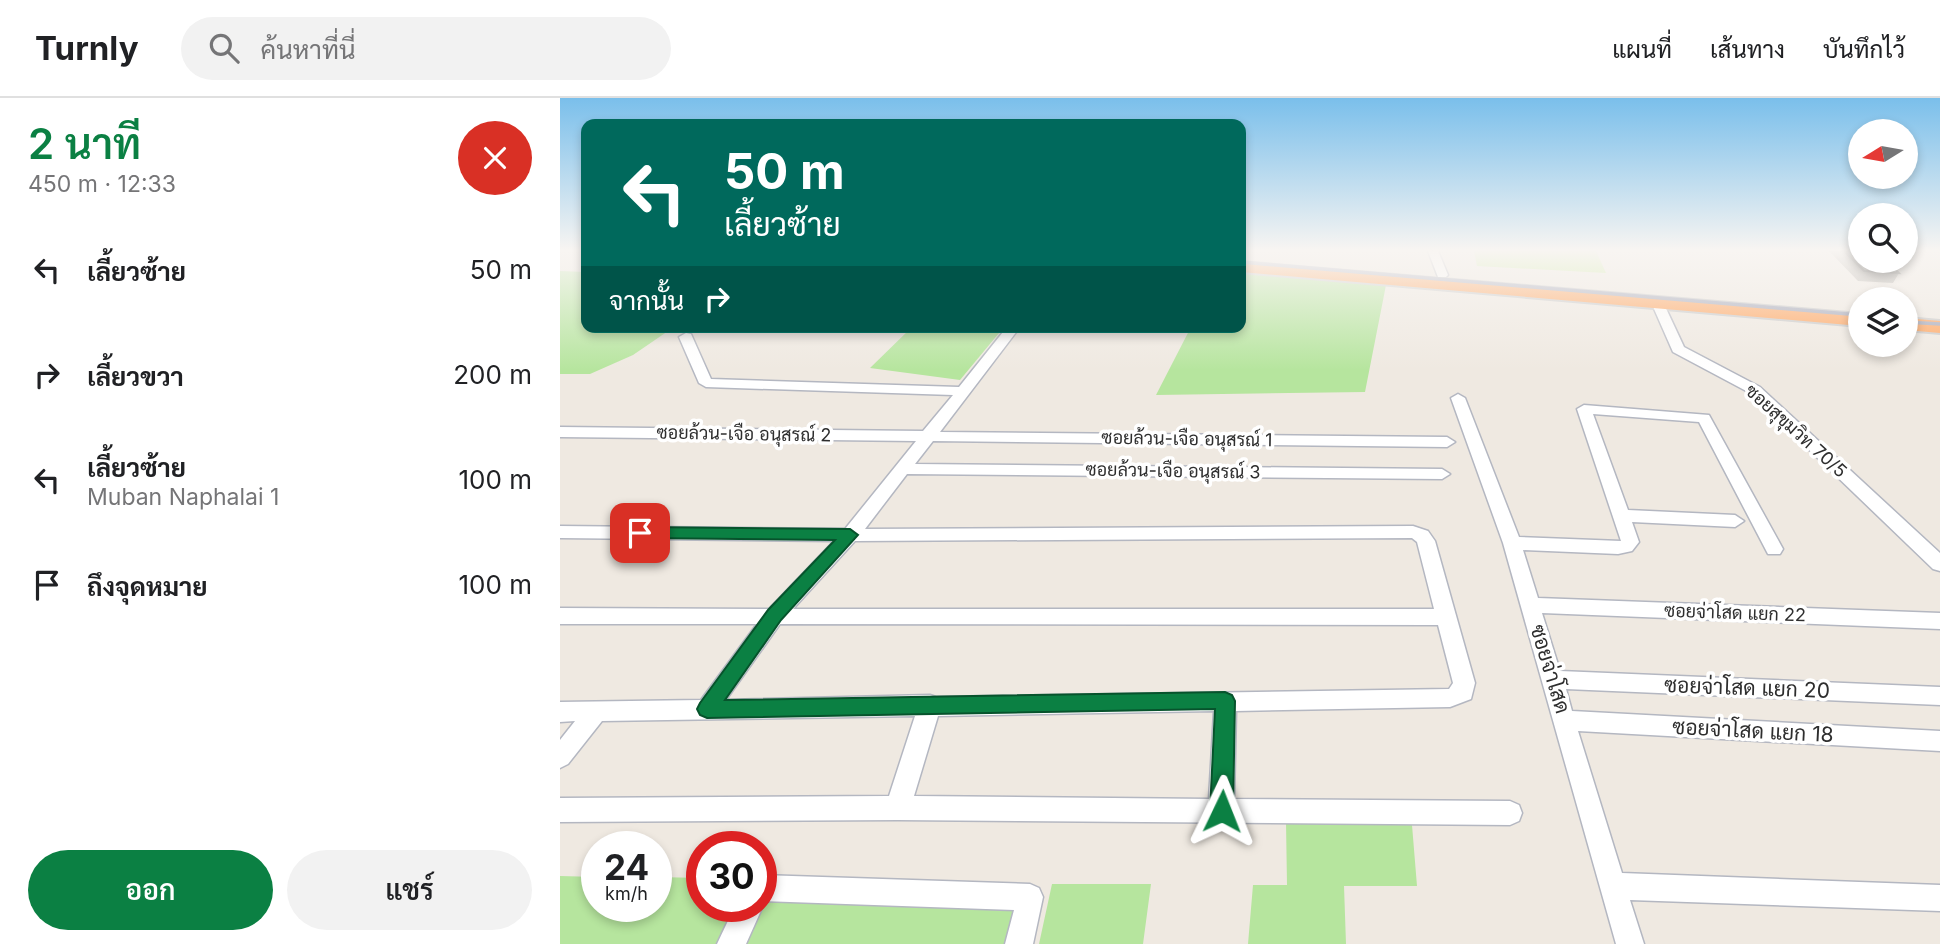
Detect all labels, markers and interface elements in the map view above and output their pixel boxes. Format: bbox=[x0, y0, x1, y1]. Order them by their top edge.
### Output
search box bbox=[181, 17, 671, 80]
text: Turnly bbox=[35, 28, 139, 68]
icon: search bbox=[205, 29, 243, 67]
text: ค้นหาที่นี่ bbox=[261, 34, 356, 65]
text: แผนที่ bbox=[1612, 35, 1672, 64]
text: เส้นทาง bbox=[1710, 35, 1785, 64]
text: บันทึกไว้ bbox=[1823, 35, 1905, 64]
text: 2 นาที bbox=[28, 118, 141, 169]
north arrow bbox=[1848, 119, 1918, 189]
map controls bbox=[1848, 119, 1918, 357]
button: close bbox=[458, 121, 532, 195]
text: 50 m bbox=[724, 142, 845, 201]
icon: left bbox=[609, 147, 700, 238]
text: 450 m · 12:33 bbox=[28, 170, 176, 198]
button: search bbox=[1848, 203, 1918, 273]
text: เลี้ยวซ้าย bbox=[724, 205, 841, 244]
icon: left bbox=[28, 251, 66, 289]
text: 50 m bbox=[470, 254, 532, 285]
text: เลี้ยวซ้าย bbox=[87, 256, 186, 287]
icon: right bbox=[698, 280, 736, 318]
text: จากนั้น bbox=[609, 285, 684, 316]
button: layers bbox=[1848, 287, 1918, 357]
icon: right bbox=[28, 356, 66, 394]
text: 200 m bbox=[453, 359, 532, 390]
text: เลี้ยวขวา bbox=[87, 361, 184, 392]
street label: ซอยสุขุมวิท 70/5 bbox=[1740, 380, 1851, 483]
street label: ซอยล้วน-เจือ อนุสรณ์ 2 bbox=[656, 419, 832, 448]
street label: ซอยล้วน-เจือ อนุสรณ์ 1 bbox=[1101, 425, 1273, 452]
text: เลี้ยวซ้าย bbox=[87, 452, 186, 483]
street label: ซอยล้วน-เจือ อนุสรณ์ 3 bbox=[1085, 456, 1261, 485]
icon: left bbox=[28, 461, 66, 499]
text: 100 m bbox=[459, 464, 532, 495]
text: Muban Naphalai 1 bbox=[87, 483, 279, 511]
pin bbox=[610, 503, 670, 563]
icon: arrive bbox=[621, 514, 659, 552]
icon: arrive bbox=[28, 566, 66, 604]
text: 100 m bbox=[459, 569, 532, 600]
text: ถึงจุดหมาย bbox=[87, 571, 208, 602]
street label: ซอยจ่าโสด แยก 22 bbox=[1664, 598, 1806, 625]
street label: ซอยจ่าโสด bbox=[1525, 621, 1576, 716]
street label: ซอยจ่าโสด แยก 20 bbox=[1664, 672, 1830, 703]
street label: ซอยจ่าโสด แยก 18 bbox=[1672, 714, 1834, 747]
position arrow bbox=[1185, 774, 1259, 848]
speed limit sign: 30 bbox=[686, 831, 777, 922]
text: 24 bbox=[604, 846, 649, 888]
button: ออก bbox=[28, 850, 273, 930]
button: แชร์ bbox=[287, 850, 532, 930]
text: km/h bbox=[605, 883, 648, 904]

